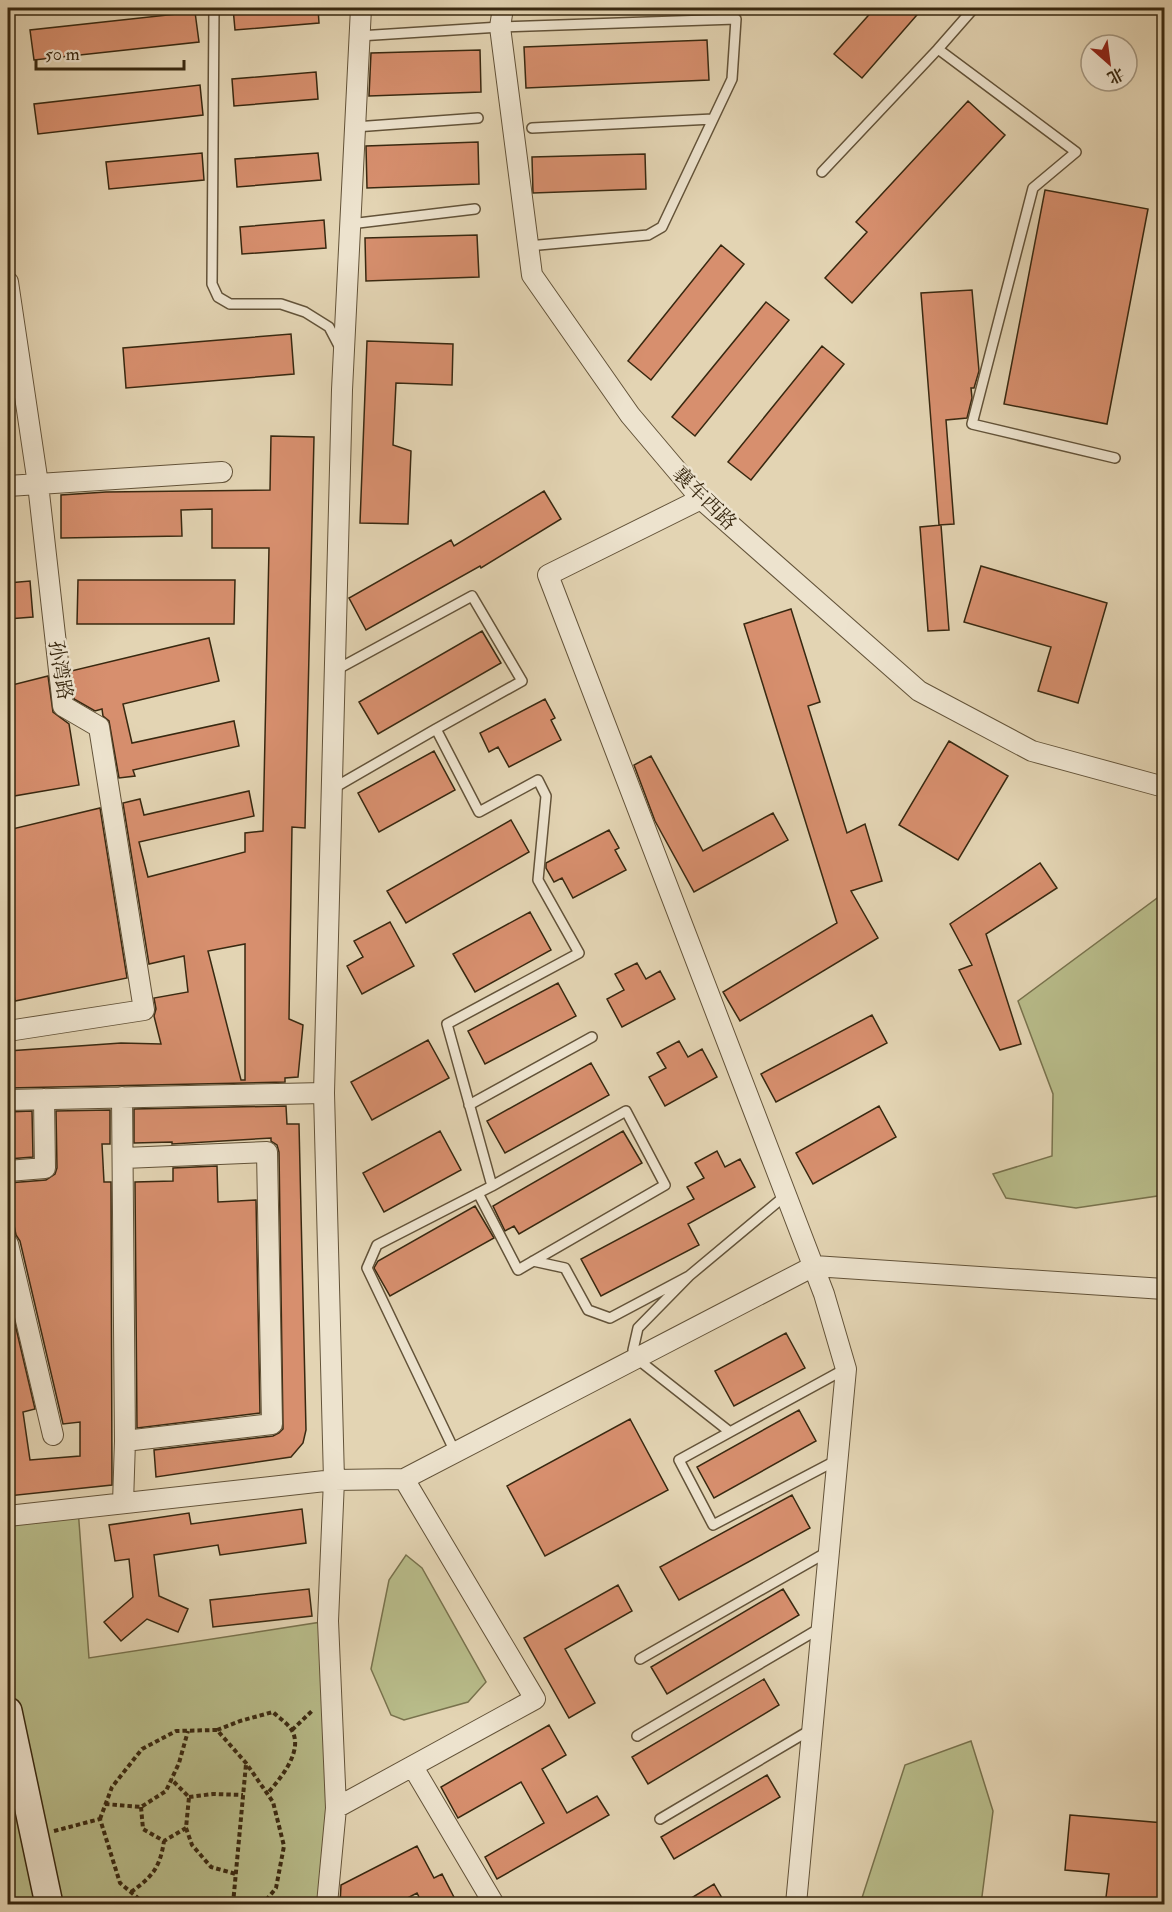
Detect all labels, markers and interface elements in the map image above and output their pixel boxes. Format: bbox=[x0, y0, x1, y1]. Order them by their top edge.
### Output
scale bar bbox=[36, 33, 184, 71]
north arrow bbox=[1079, 33, 1139, 93]
text: 50 m bbox=[45, 43, 80, 66]
text: 北 bbox=[1104, 63, 1127, 88]
street label: 襄车西路 bbox=[668, 461, 742, 535]
street label: 孙湾路 bbox=[43, 638, 78, 702]

